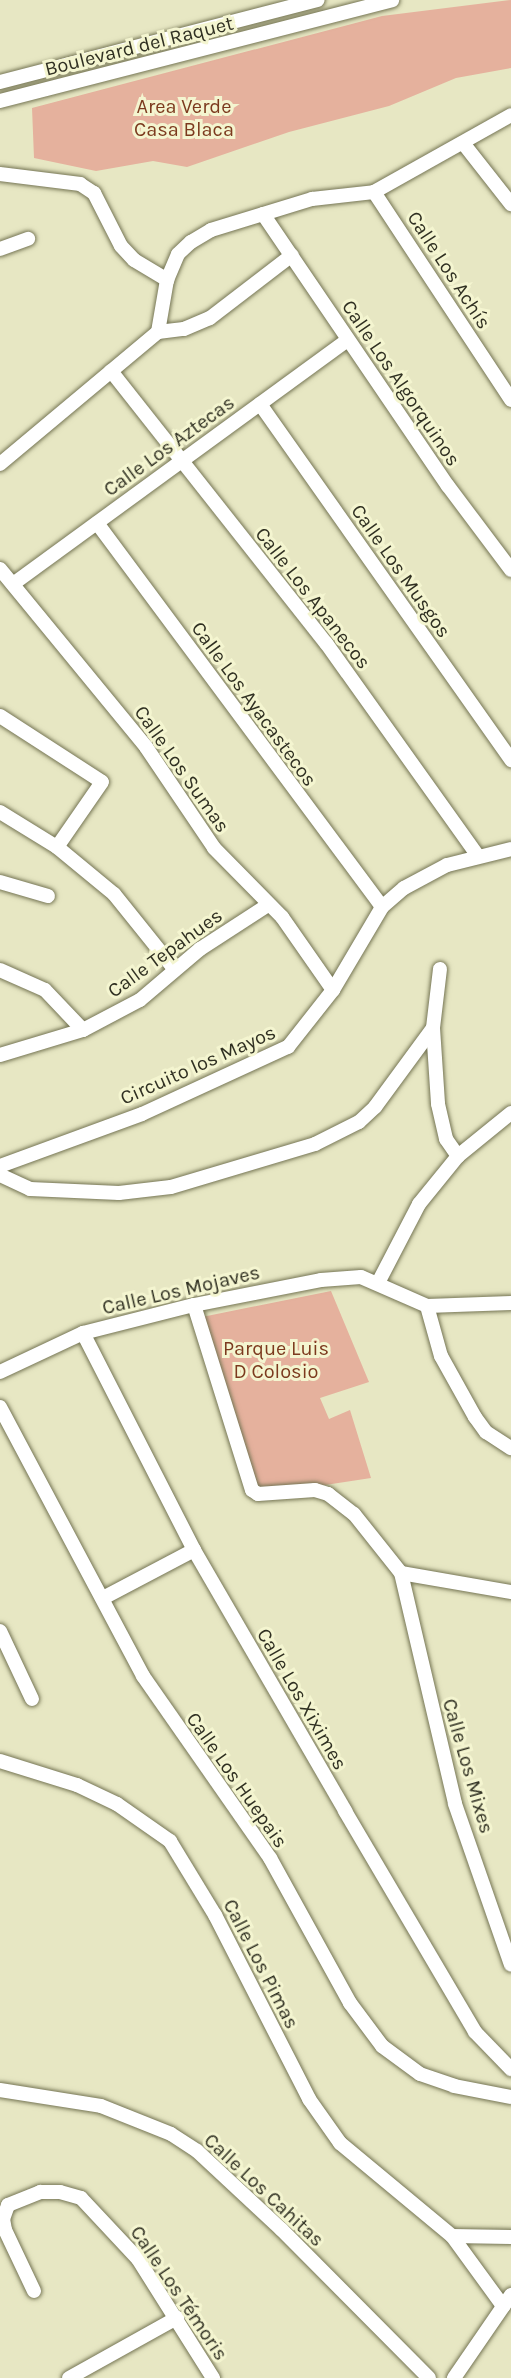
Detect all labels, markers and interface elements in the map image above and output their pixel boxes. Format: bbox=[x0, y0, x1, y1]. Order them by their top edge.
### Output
street label: Boulevard del Raquet bbox=[42, 11, 236, 81]
park label: Area Verde Casa Blaca bbox=[134, 94, 234, 141]
street label: Calle Los Achís bbox=[402, 207, 496, 333]
street label: Calle Los Algorquinos bbox=[337, 296, 465, 470]
street label: Calle Los Aztecas bbox=[99, 391, 239, 501]
street label: Calle Los Musgos bbox=[346, 500, 456, 642]
street label: Calle Los Apanecos bbox=[250, 522, 376, 674]
street label: Calle Los Ayacastecos bbox=[186, 617, 322, 791]
street label: Calle Los Sumas bbox=[129, 701, 235, 837]
street label: Calle Tepahues bbox=[103, 903, 227, 1003]
street label: Circuito los Mayos bbox=[117, 1020, 279, 1110]
street label: Calle Los Mojaves bbox=[100, 1260, 262, 1320]
park label: Parque Luis D Colosio bbox=[223, 1337, 329, 1384]
street label: Calle Los Xiximes bbox=[252, 1624, 352, 1774]
street label: Calle Los Mixes bbox=[437, 1696, 499, 1836]
street label: Calle Los Huepais bbox=[181, 1708, 293, 1852]
street label: Calle Los Pimas bbox=[218, 1895, 304, 2033]
street label: Calle Los Cahitas bbox=[199, 2128, 329, 2252]
street label: Calle Los Témoris bbox=[125, 2221, 233, 2365]

